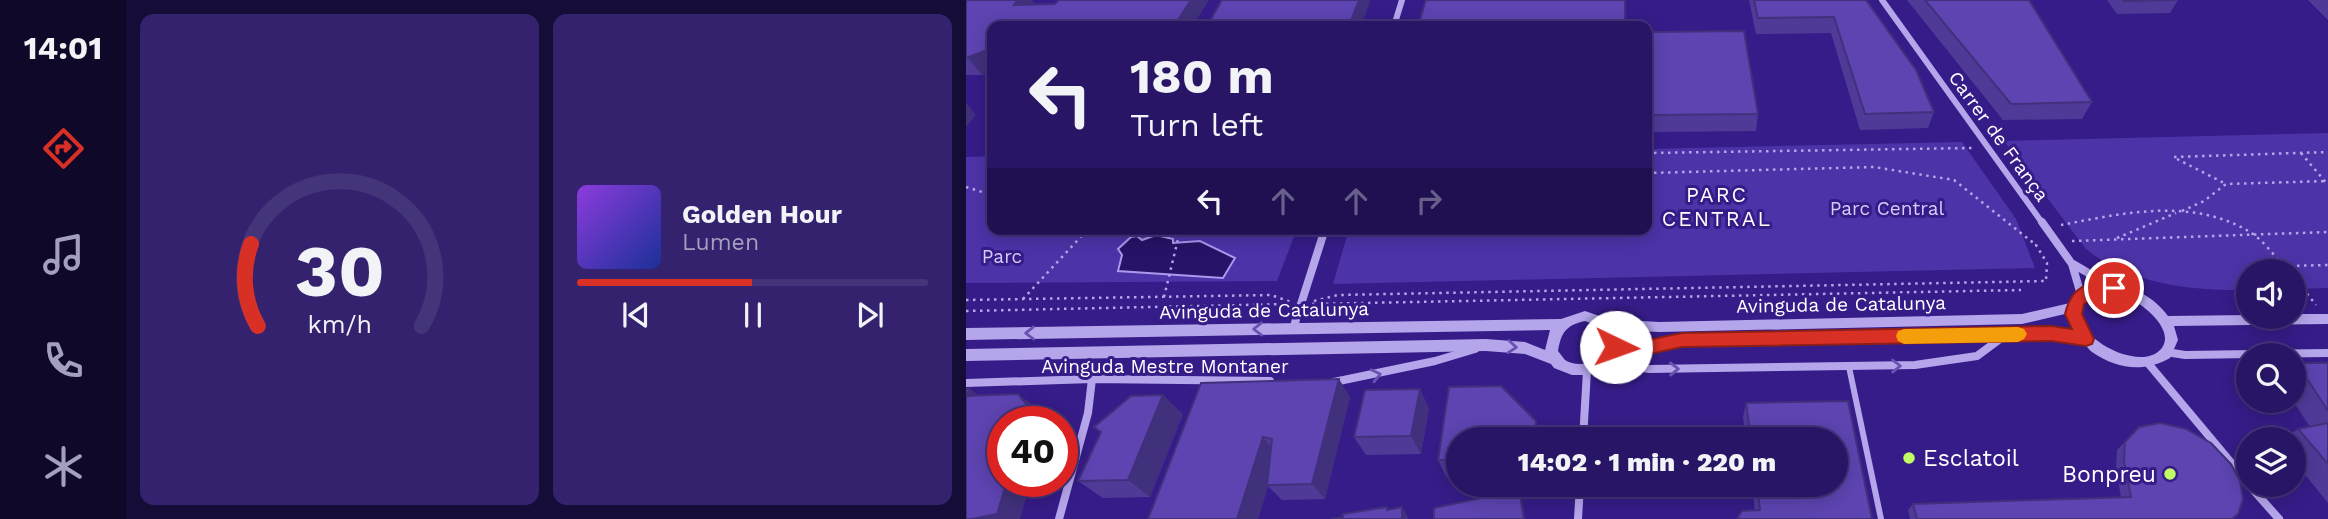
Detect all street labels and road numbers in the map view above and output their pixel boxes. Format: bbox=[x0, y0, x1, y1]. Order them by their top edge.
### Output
street label: Carrer de França bbox=[1944, 67, 2054, 206]
street label: Avinguda de Catalunya bbox=[1736, 291, 1946, 318]
street label: Avinguda de Catalunya bbox=[1159, 297, 1369, 324]
street label: Avinguda Mestre Montaner bbox=[1041, 355, 1289, 378]

